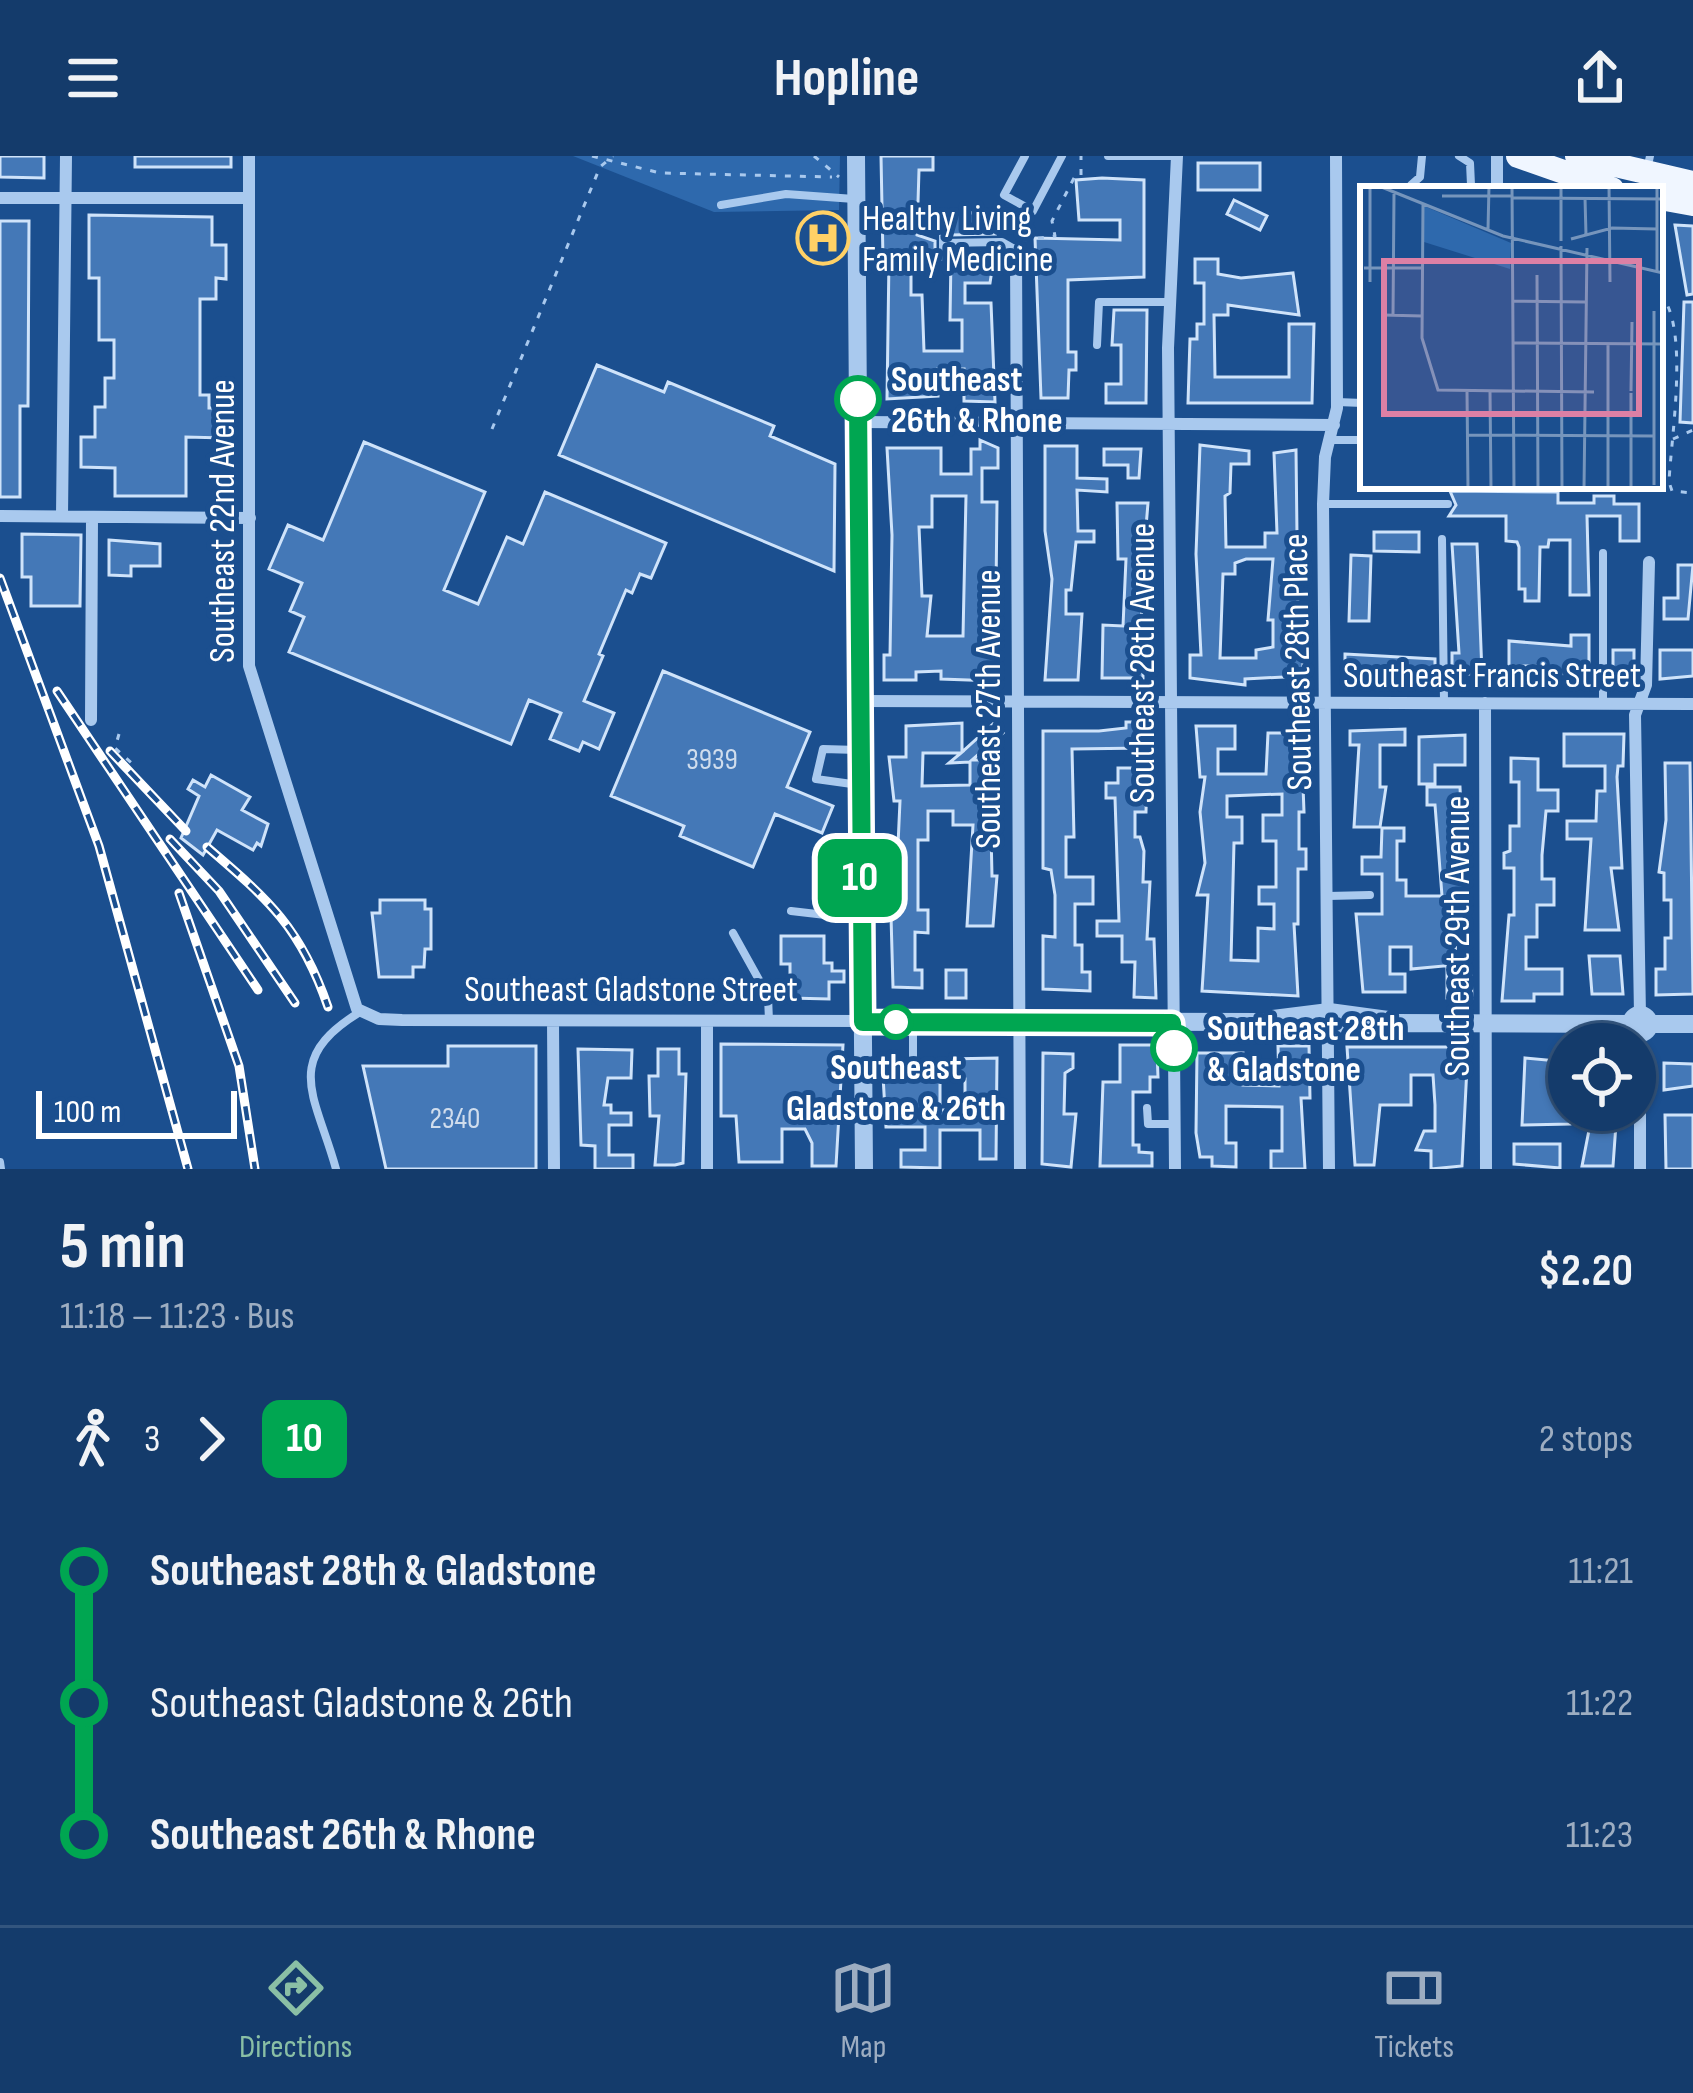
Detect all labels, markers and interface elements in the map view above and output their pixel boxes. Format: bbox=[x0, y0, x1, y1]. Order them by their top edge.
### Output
icon: menu bbox=[60, 45, 126, 111]
icon: share bbox=[1567, 45, 1633, 111]
text: Hopline bbox=[774, 46, 919, 111]
inset map bbox=[1360, 186, 1663, 489]
place label: Healthy Living Family Medicine bbox=[862, 198, 1054, 282]
hospital icon: Healthy Living Family Medicine bbox=[795, 210, 851, 266]
place label: Southeast 26th & Rhone bbox=[891, 359, 1063, 443]
marker: Southeast 26th & Rhone bbox=[836, 377, 880, 421]
street label: Southeast 22nd Avenue bbox=[202, 379, 245, 663]
street label: Southeast 28th Avenue bbox=[1122, 523, 1165, 803]
street label: Southeast 28th Place bbox=[1275, 533, 1322, 791]
street label: Southeast 27th Avenue bbox=[968, 569, 1011, 849]
street label: Southeast Francis Street bbox=[1343, 655, 1641, 698]
house number: 3939 bbox=[686, 742, 738, 778]
street label: Southeast 29th Avenue bbox=[1437, 796, 1480, 1076]
line badge: 10 bbox=[806, 839, 914, 917]
text: 10 bbox=[842, 852, 878, 903]
street label: Southeast Gladstone Street bbox=[464, 969, 798, 1012]
marker: Southeast Gladstone & 26th bbox=[880, 1006, 912, 1038]
place label: Southeast 28th & Gladstone bbox=[1207, 1008, 1405, 1092]
map controls bbox=[1548, 1023, 1656, 1131]
button: locate bbox=[1548, 1023, 1656, 1131]
marker: Southeast 28th & Gladstone bbox=[1152, 1026, 1196, 1070]
place label: Southeast Gladstone & 26th bbox=[786, 1047, 1006, 1131]
scale bar bbox=[36, 1085, 237, 1138]
text: 100 m bbox=[54, 1092, 121, 1132]
house number: 2340 bbox=[430, 1101, 480, 1137]
text: 5 min bbox=[60, 1208, 186, 1287]
text: $2.20 bbox=[1538, 1244, 1633, 1299]
text: 11:18 – 11:23 · Bus bbox=[60, 1293, 295, 1340]
icon: walk bbox=[60, 1406, 126, 1472]
icon: forward bbox=[178, 1406, 244, 1472]
text: 10 bbox=[286, 1413, 323, 1464]
text: 3 bbox=[144, 1416, 160, 1463]
text: 2 stops bbox=[1539, 1416, 1633, 1463]
text: Southeast 28th & Gladstone bbox=[150, 1544, 596, 1599]
text: 11:21 bbox=[1568, 1548, 1633, 1595]
text: Southeast Gladstone & 26th bbox=[150, 1676, 573, 1731]
text: 11:22 bbox=[1566, 1680, 1633, 1727]
text: Southeast 26th & Rhone bbox=[150, 1808, 536, 1863]
text: 11:23 bbox=[1566, 1812, 1633, 1859]
tab: Directions bbox=[239, 1955, 352, 2067]
tab: Map bbox=[830, 1955, 896, 2067]
tab: Tickets bbox=[1374, 1955, 1454, 2067]

